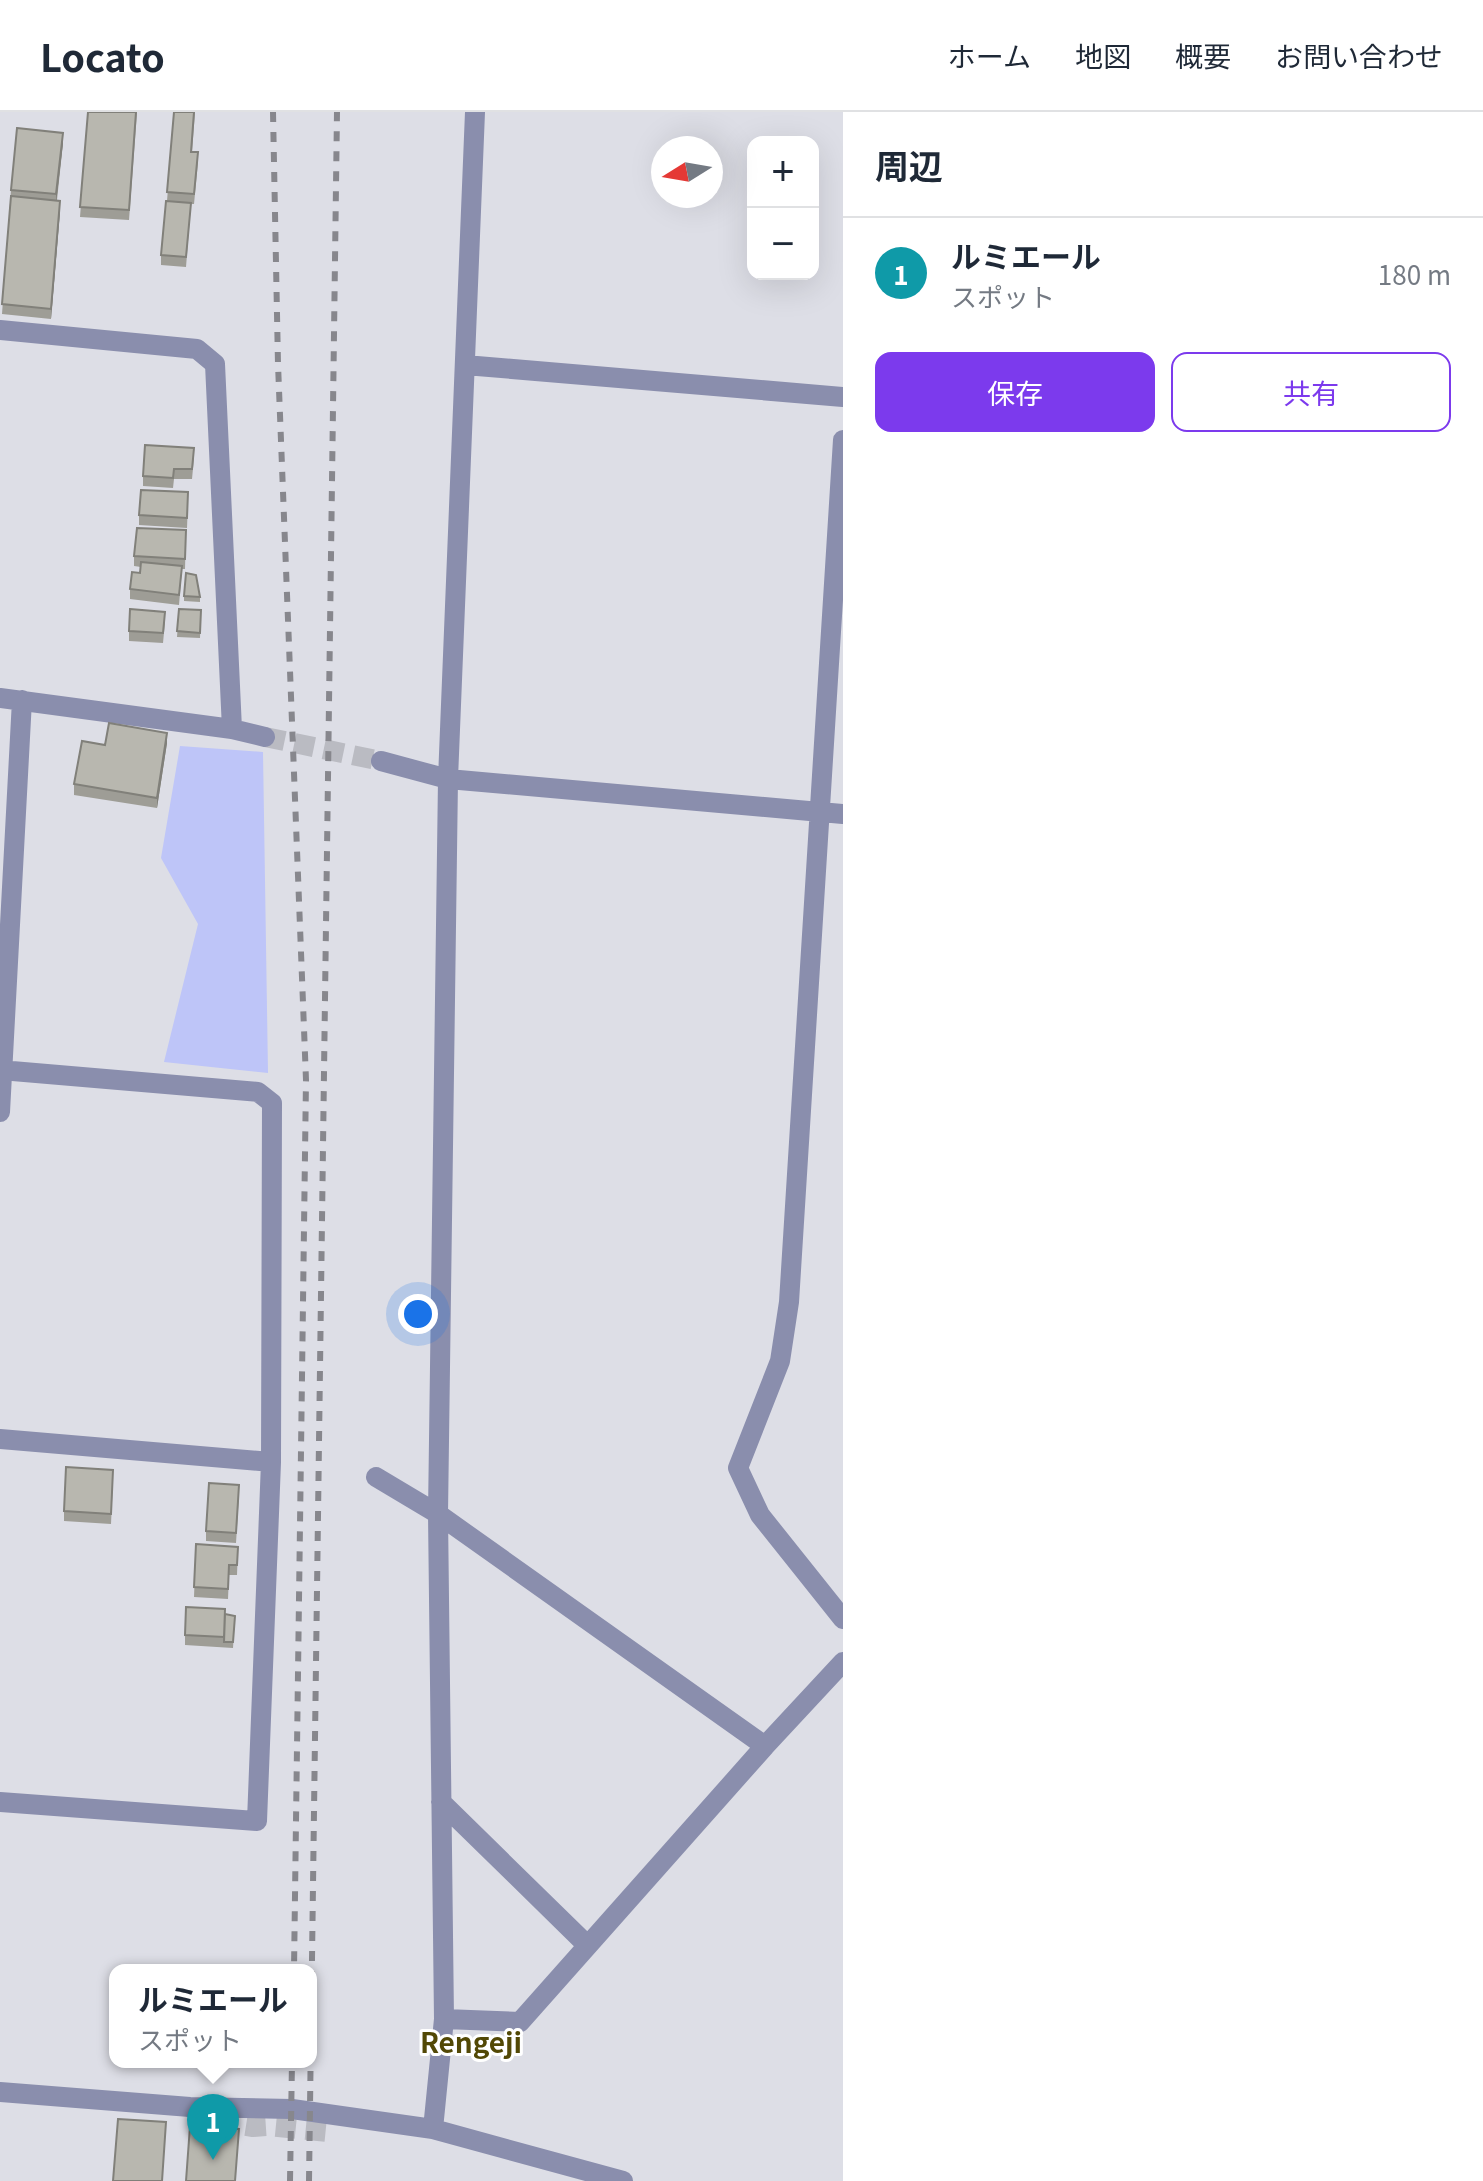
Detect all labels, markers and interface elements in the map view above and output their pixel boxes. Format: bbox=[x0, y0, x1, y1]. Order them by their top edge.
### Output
text: Locato bbox=[40, 28, 165, 83]
text: ホーム bbox=[948, 35, 1031, 75]
text: 地図 bbox=[1075, 35, 1131, 75]
text: 概要 bbox=[1175, 35, 1231, 75]
text: お問い合わせ bbox=[1275, 35, 1443, 75]
north arrow bbox=[651, 136, 723, 208]
map controls bbox=[747, 136, 819, 280]
button: + bbox=[747, 136, 819, 208]
text: 周辺 bbox=[875, 140, 943, 189]
button: − bbox=[747, 208, 819, 280]
text: ルミエール bbox=[951, 233, 1101, 277]
text: 1 bbox=[893, 255, 909, 292]
text: 180 m bbox=[1378, 255, 1451, 292]
text: スポット bbox=[951, 277, 1055, 314]
button: 保存 bbox=[875, 352, 1155, 432]
button: 共有 bbox=[1171, 352, 1451, 432]
your location bbox=[398, 1294, 438, 1334]
popup bbox=[109, 1964, 317, 2068]
text: ルミエール bbox=[138, 1976, 288, 2020]
text: スポット bbox=[138, 2020, 242, 2057]
district label: Rengeji bbox=[420, 2021, 522, 2061]
pin: 1 bbox=[187, 2094, 239, 2160]

